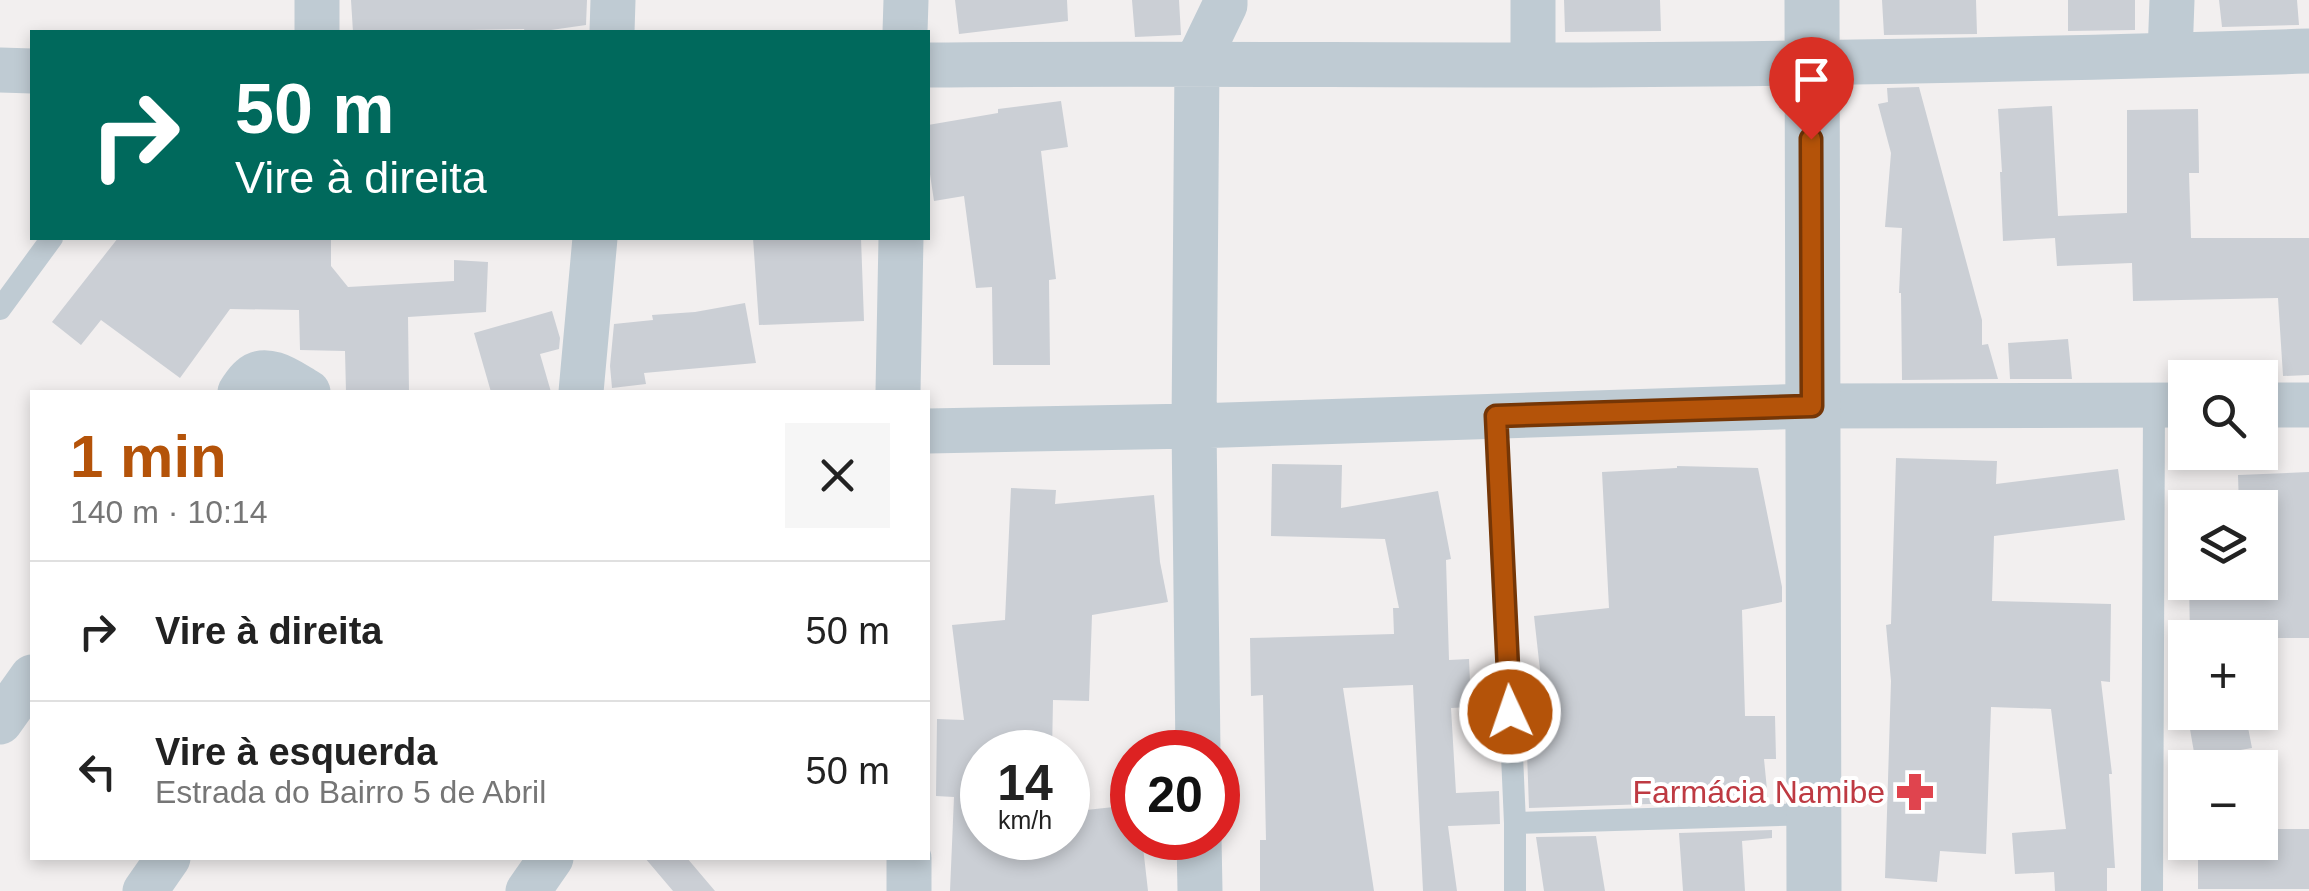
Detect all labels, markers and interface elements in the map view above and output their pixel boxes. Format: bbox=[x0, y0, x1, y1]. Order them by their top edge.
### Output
pin bbox=[1769, 37, 1854, 140]
icon: arrive bbox=[1784, 52, 1839, 107]
icon: right bbox=[70, 70, 200, 200]
text: 50 m bbox=[235, 70, 395, 148]
text: Vire à direita bbox=[235, 152, 487, 203]
map controls bbox=[2168, 360, 2278, 860]
button: search bbox=[2168, 360, 2278, 470]
text: 1 min bbox=[70, 423, 227, 490]
button: close bbox=[785, 423, 890, 528]
button: layers bbox=[2168, 490, 2278, 600]
text: 140 m · 10:14 bbox=[70, 494, 267, 530]
icon: right bbox=[70, 604, 125, 659]
text: Vire à direita bbox=[155, 610, 382, 652]
text: 50 m bbox=[806, 610, 890, 652]
button: + bbox=[2168, 620, 2278, 730]
position arrow bbox=[1458, 660, 1562, 764]
speed limit sign: 20 bbox=[1110, 730, 1240, 860]
text: Vire à esquerda bbox=[155, 731, 437, 773]
icon: left bbox=[70, 744, 125, 799]
text: 50 m bbox=[806, 750, 890, 792]
button: − bbox=[2168, 750, 2278, 860]
text: 14 bbox=[997, 755, 1053, 811]
pharmacy icon: Farmácia Namibe bbox=[1894, 771, 1936, 813]
text: Estrada do Bairro 5 de Abril bbox=[155, 774, 546, 810]
place label: Farmácia Namibe bbox=[1632, 774, 1885, 810]
text: km/h bbox=[998, 806, 1052, 834]

